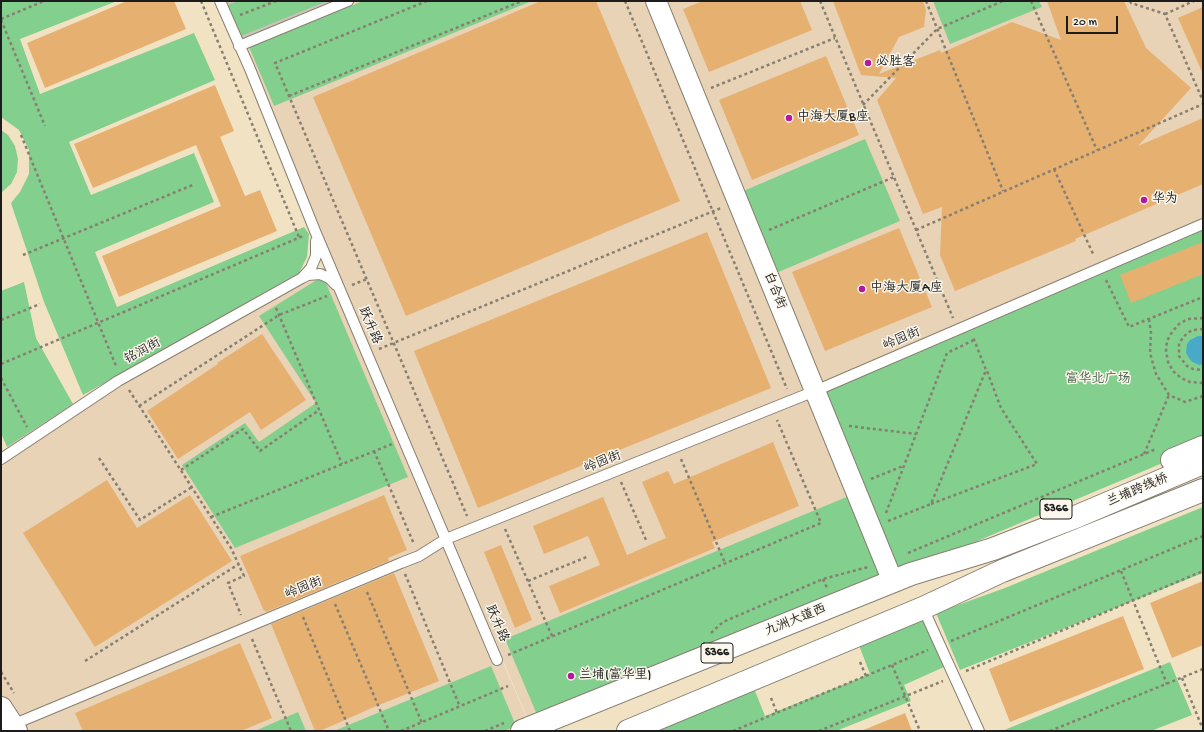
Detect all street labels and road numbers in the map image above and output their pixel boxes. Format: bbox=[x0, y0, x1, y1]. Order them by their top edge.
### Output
street label: 白合街 bbox=[759, 270, 789, 312]
street label: 跃升路 bbox=[354, 305, 384, 347]
street label: 岭园街 bbox=[881, 325, 923, 355]
street label: 铭润街 bbox=[122, 336, 164, 368]
street label: 岭园街 bbox=[582, 448, 624, 478]
street label: 兰埔跨线桥 bbox=[1105, 471, 1171, 511]
road number: S366 bbox=[1040, 499, 1072, 519]
street label: 岭园街 bbox=[283, 574, 325, 604]
street label: 九洲大道西 bbox=[763, 602, 829, 640]
street label: 跃升路 bbox=[481, 603, 511, 645]
road number: S366 bbox=[701, 643, 733, 663]

